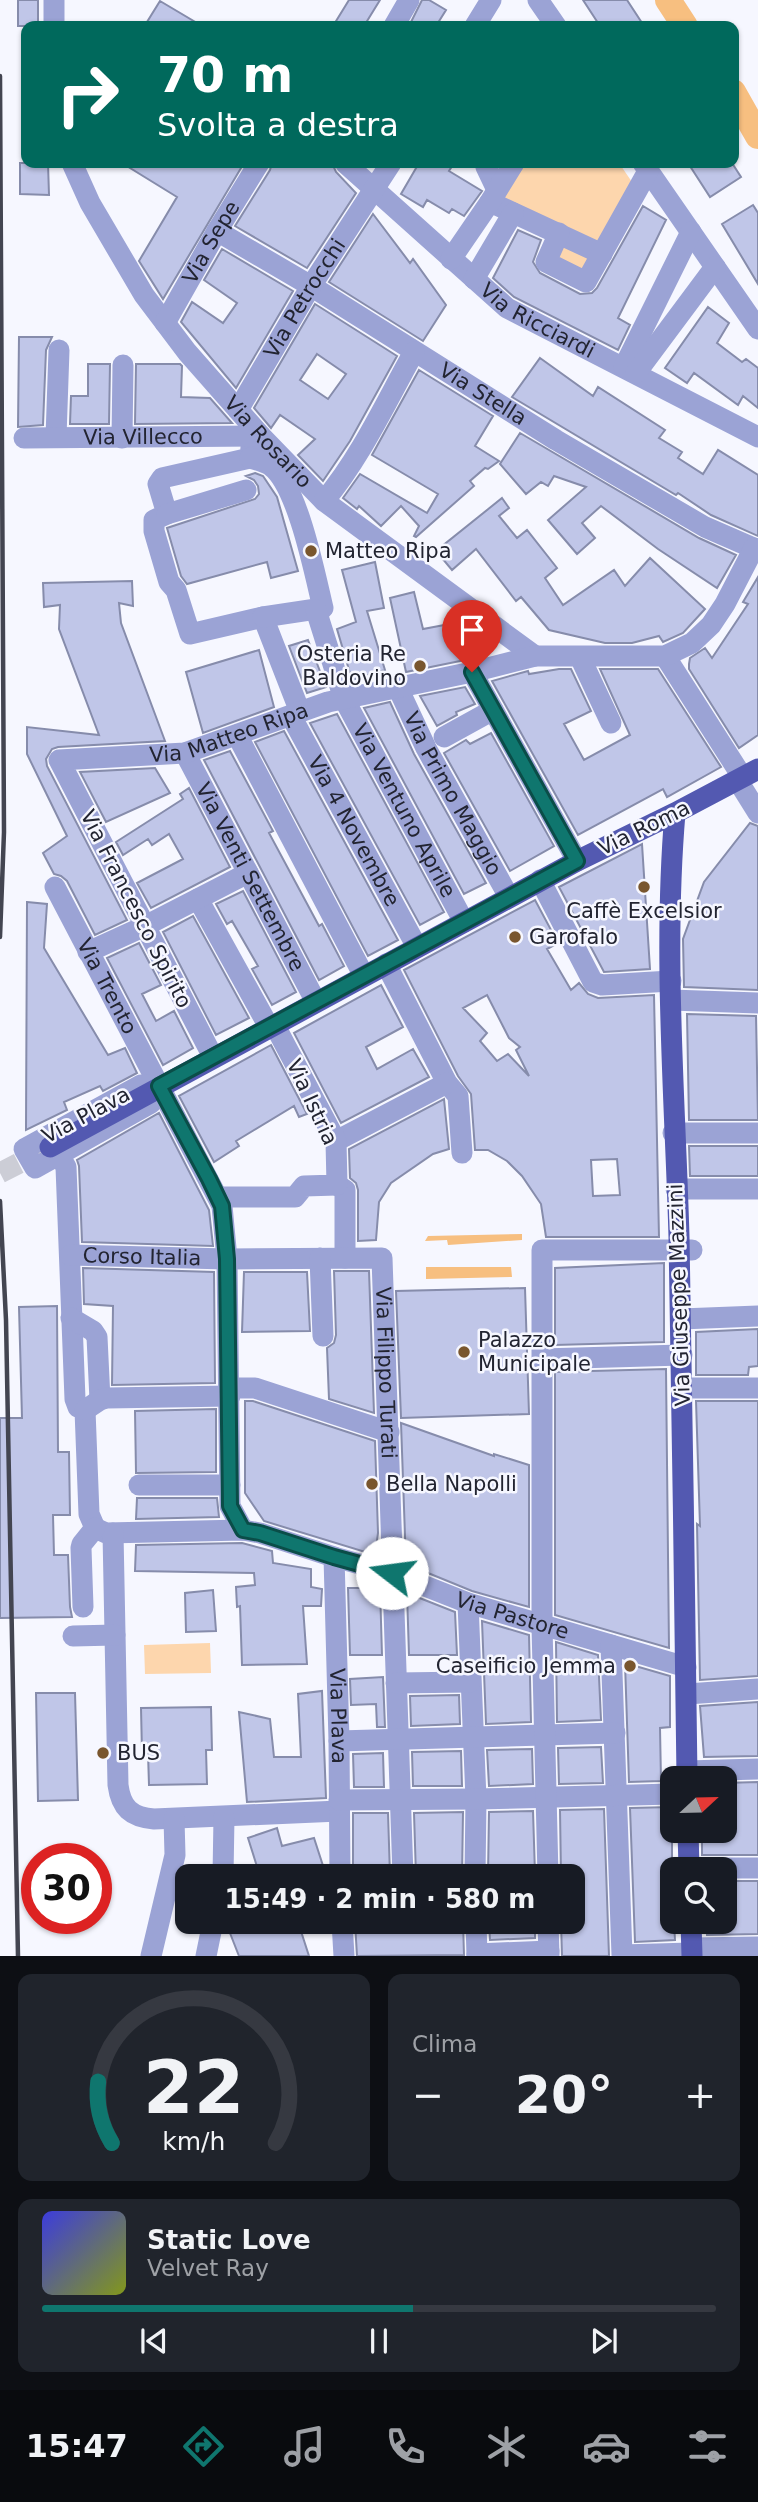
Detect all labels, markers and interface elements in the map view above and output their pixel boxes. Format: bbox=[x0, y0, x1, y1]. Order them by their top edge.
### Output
text: 70 m bbox=[157, 47, 293, 104]
icon: right bbox=[42, 49, 133, 140]
text: Svolta a destra bbox=[157, 106, 399, 144]
street label: Via Sepe bbox=[178, 196, 245, 288]
street label: Via Petrocchi bbox=[259, 234, 350, 363]
street label: Via Ricciardi bbox=[475, 278, 599, 363]
street label: Via Stella bbox=[435, 358, 531, 430]
street label: Via Rosario bbox=[219, 391, 317, 493]
street label: Via Villecco bbox=[83, 424, 203, 450]
place label: Matteo Ripa bbox=[325, 539, 452, 563]
marker: Matteo Ripa bbox=[303, 543, 319, 559]
pin bbox=[442, 600, 502, 672]
icon: arrive bbox=[453, 611, 491, 649]
place label: Osteria Re Baldovino bbox=[297, 642, 406, 690]
marker: Osteria Re Baldovino bbox=[412, 658, 428, 674]
street label: Via Matteo Ripa bbox=[149, 698, 312, 767]
street label: Via Primo Maggio bbox=[399, 708, 507, 880]
street label: Via Ventuno Aprile bbox=[348, 720, 460, 902]
street label: Via 4 Novembre bbox=[303, 751, 405, 911]
street label: Via Venti Settembre bbox=[191, 779, 310, 975]
street label: Via Roma bbox=[594, 795, 694, 861]
street label: Via Francesco Spirito bbox=[76, 806, 196, 1012]
marker: Caffè Excelsior bbox=[636, 879, 652, 895]
place label: Caffè Excelsior bbox=[566, 899, 722, 923]
place label: Garofalo bbox=[529, 925, 618, 949]
marker: Garofalo bbox=[507, 929, 523, 945]
street label: Via Trento bbox=[72, 934, 142, 1038]
street label: Via Istria bbox=[282, 1055, 342, 1149]
street label: Via Plava bbox=[38, 1082, 134, 1148]
street label: Via Giuseppe Mazzini bbox=[663, 1183, 695, 1407]
street label: Corso Italia bbox=[82, 1243, 202, 1270]
street label: Via Filippo Turati bbox=[371, 1286, 401, 1459]
place label: Palazzo Municipale bbox=[478, 1328, 591, 1376]
marker: Palazzo Municipale bbox=[456, 1344, 472, 1360]
place label: Bella Napolli bbox=[386, 1472, 517, 1496]
marker: Bella Napolli bbox=[364, 1476, 380, 1492]
position arrow bbox=[355, 1536, 429, 1610]
street label: Via Pastore bbox=[452, 1587, 572, 1644]
place label: Caseificio Jemma bbox=[436, 1654, 616, 1678]
marker: Caseificio Jemma bbox=[622, 1658, 638, 1674]
street label: Via Plava bbox=[325, 1668, 351, 1764]
place label: BUS bbox=[117, 1741, 160, 1765]
marker: BUS bbox=[95, 1745, 111, 1761]
north arrow bbox=[660, 1766, 737, 1843]
map controls bbox=[660, 1766, 737, 1934]
speed limit sign: 30 bbox=[21, 1843, 112, 1934]
button: search bbox=[660, 1857, 737, 1934]
text: 15:49 · 2 min · 580 m bbox=[225, 1884, 535, 1914]
text: Clima bbox=[412, 2031, 477, 2057]
text: 22 bbox=[143, 2046, 245, 2131]
text: 20° bbox=[515, 2065, 613, 2125]
text: − bbox=[412, 2073, 444, 2117]
text: + bbox=[684, 2073, 716, 2117]
text: km/h bbox=[162, 2127, 226, 2156]
text: Static Love bbox=[147, 2225, 311, 2255]
text: Velvet Ray bbox=[147, 2255, 269, 2281]
icon: previous bbox=[135, 2322, 173, 2360]
icon: pause bbox=[360, 2322, 398, 2360]
icon: next bbox=[585, 2322, 623, 2360]
icon: directions bbox=[179, 2422, 228, 2471]
icon: music bbox=[280, 2422, 329, 2471]
icon: phone bbox=[381, 2422, 430, 2471]
icon: climate bbox=[482, 2422, 531, 2471]
icon: car bbox=[582, 2422, 631, 2471]
icon: filters bbox=[683, 2422, 732, 2471]
text: 15:47 bbox=[26, 2427, 128, 2465]

